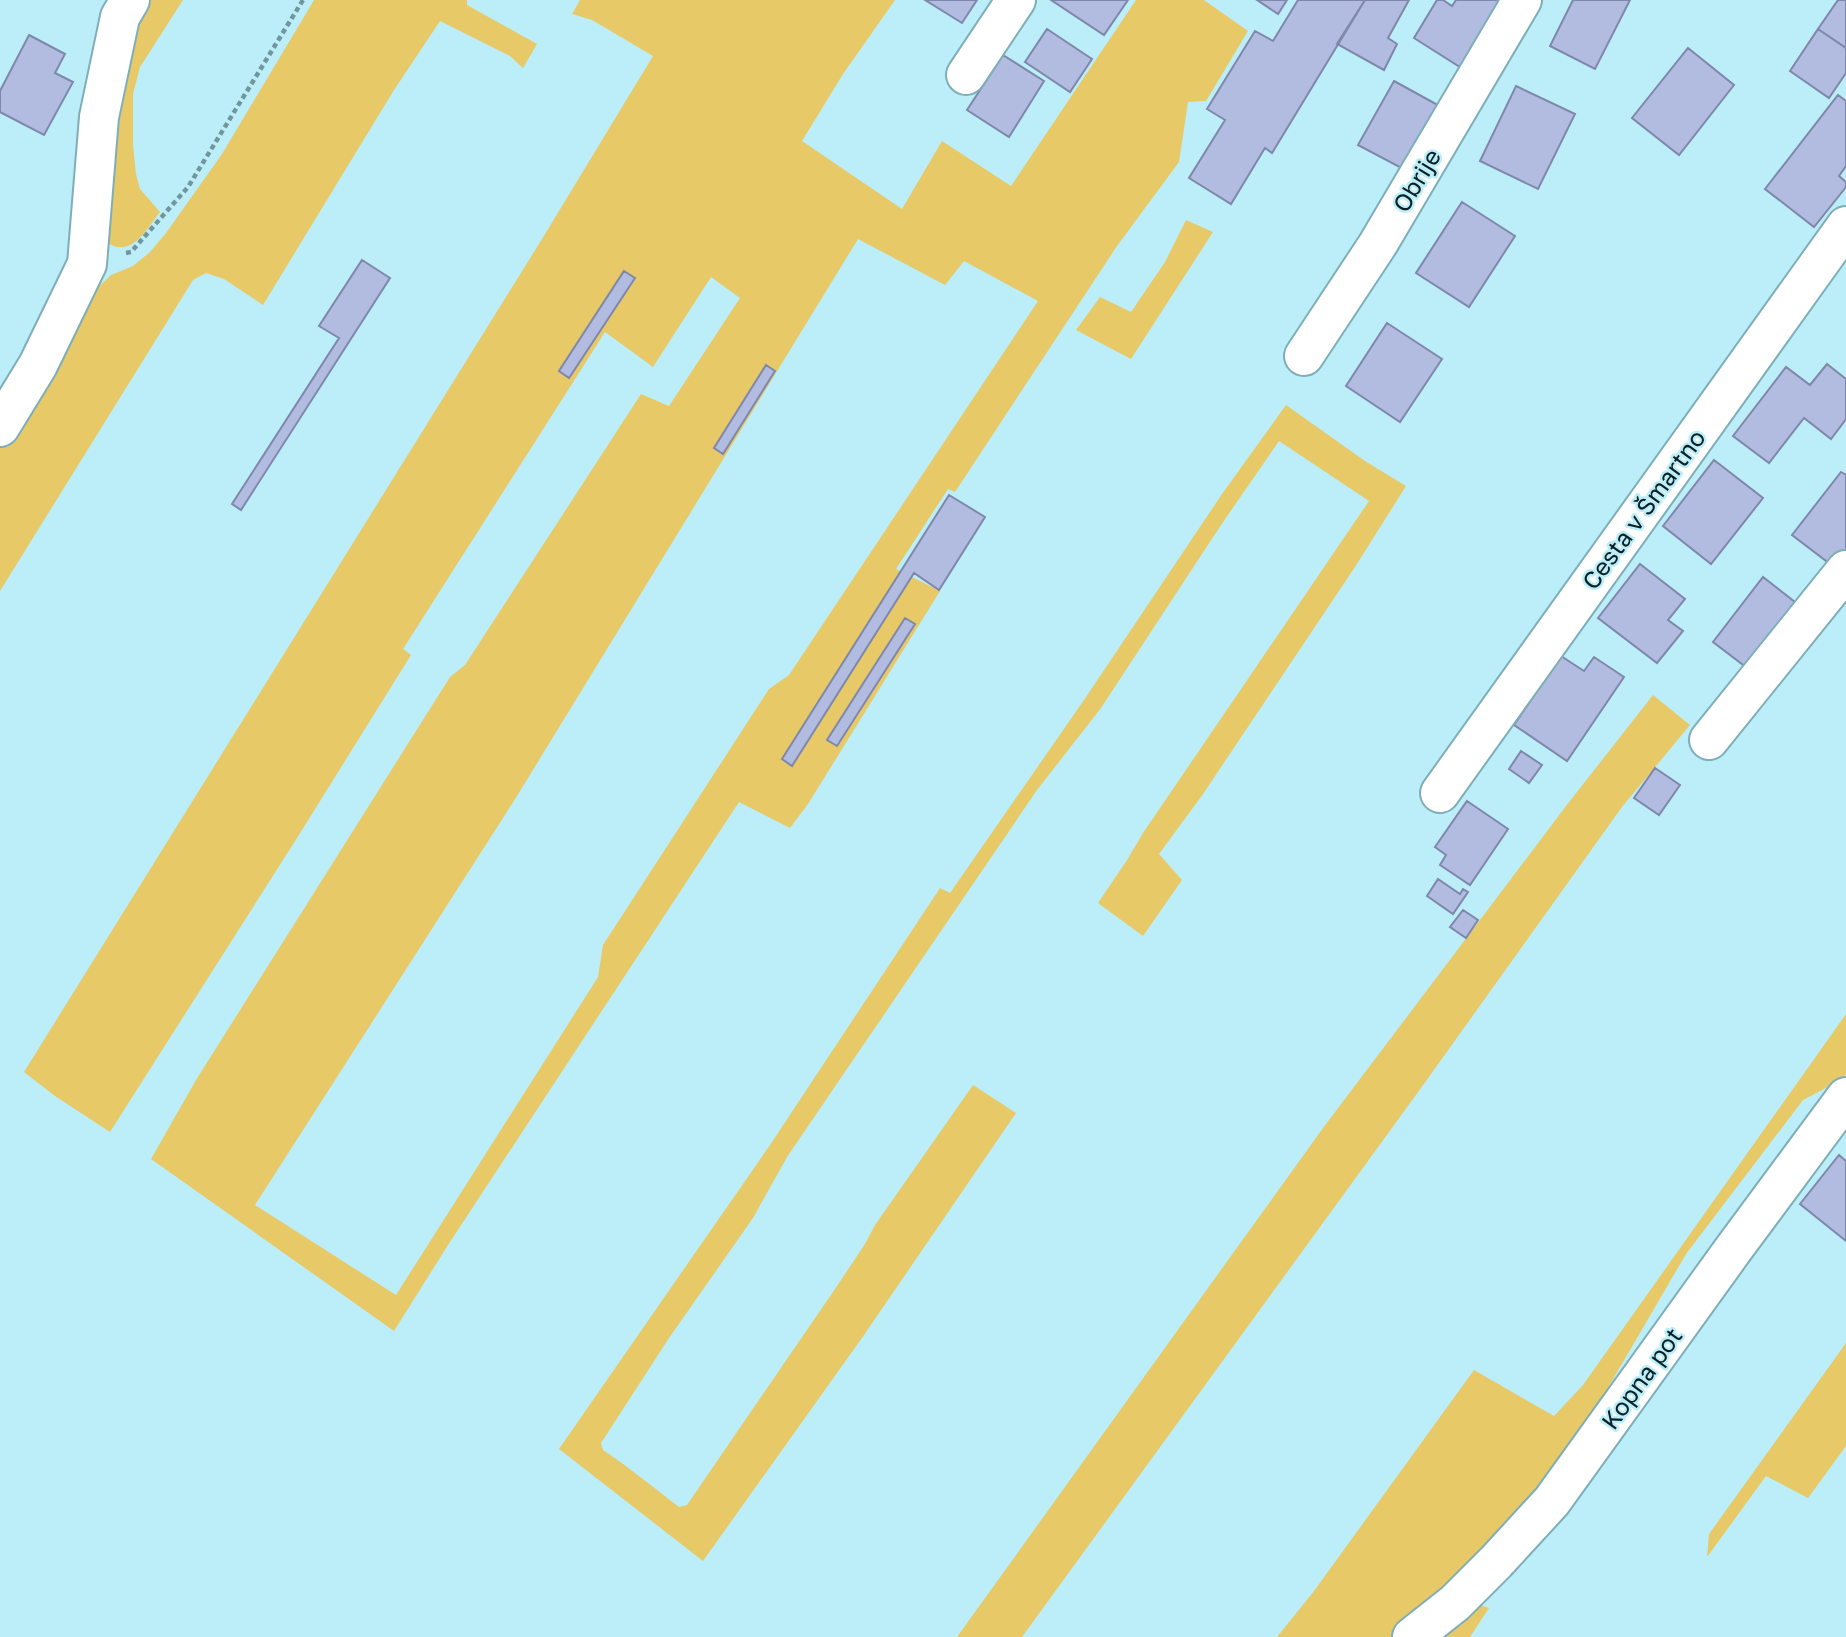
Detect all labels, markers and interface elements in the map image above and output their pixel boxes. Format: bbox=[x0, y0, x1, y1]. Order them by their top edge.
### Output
street label: Obrije bbox=[1386, 143, 1446, 217]
street label: Cesta v Šmartno bbox=[1575, 423, 1711, 595]
street label: Kopna pot bbox=[1594, 1322, 1688, 1434]

